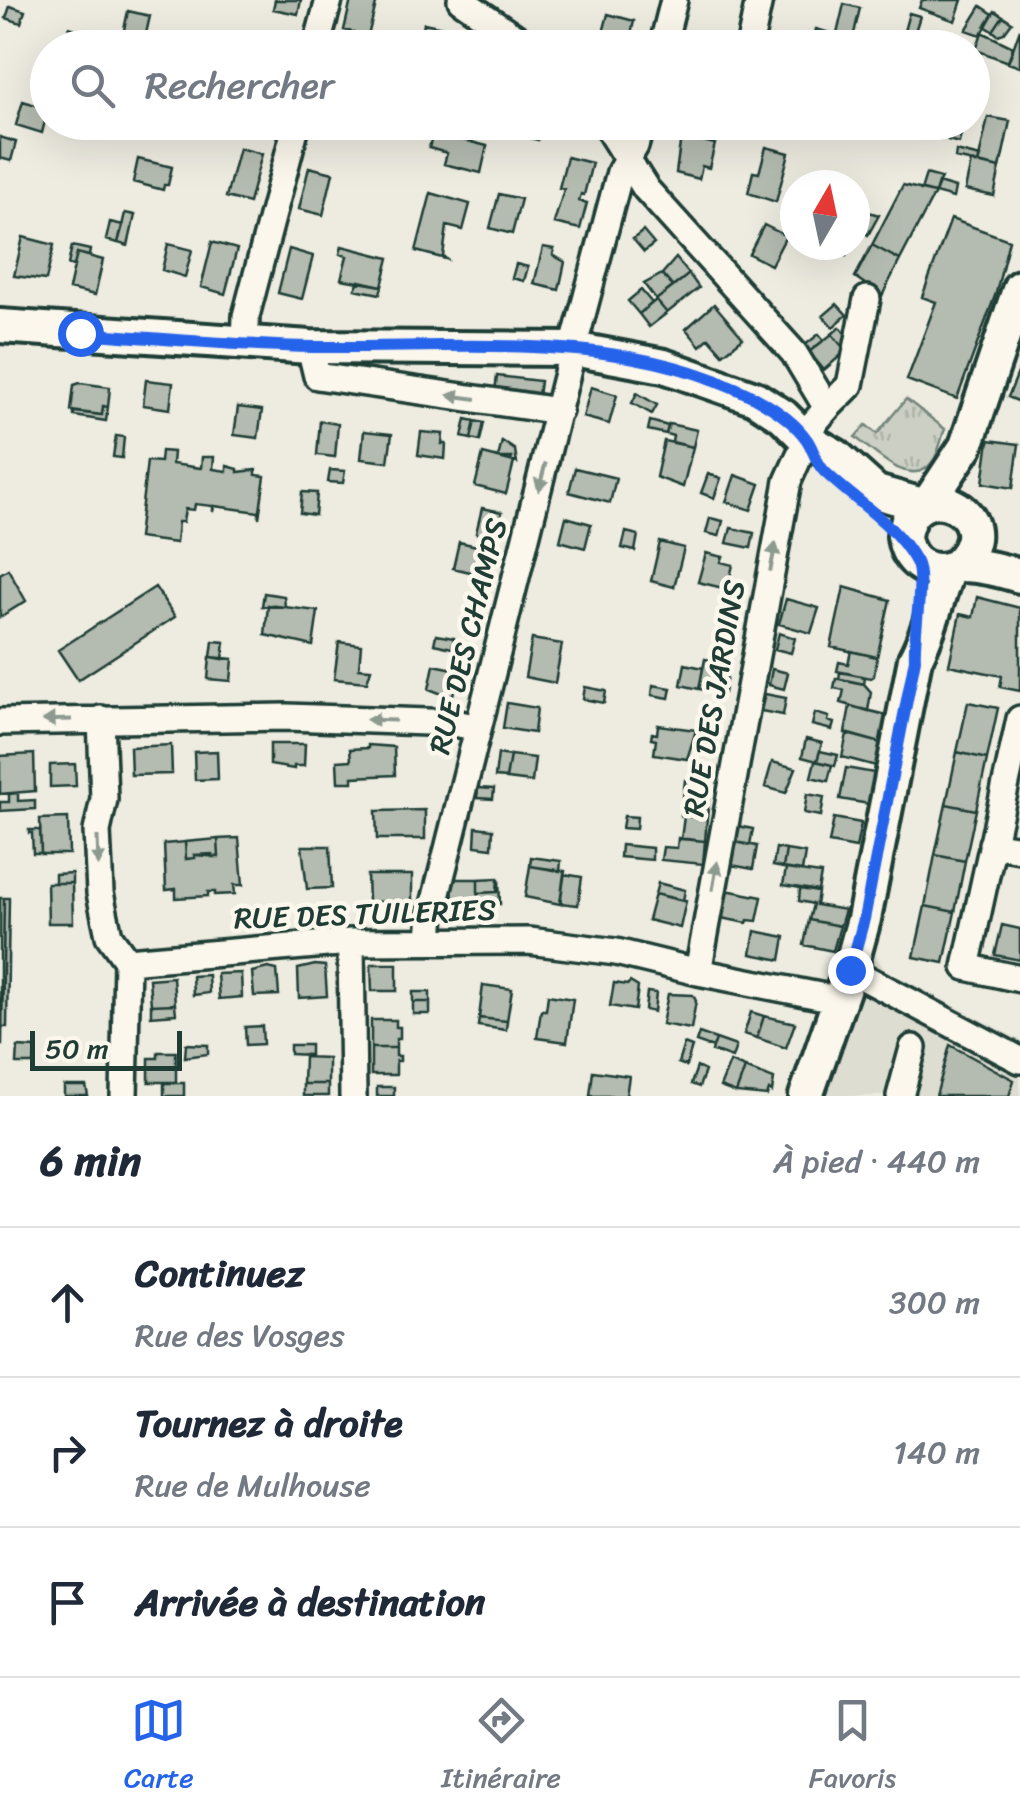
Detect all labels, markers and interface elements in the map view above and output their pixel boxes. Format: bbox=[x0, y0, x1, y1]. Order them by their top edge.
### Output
search box bbox=[30, 30, 990, 140]
text: Rechercher bbox=[145, 52, 334, 119]
icon: search bbox=[65, 58, 120, 113]
north arrow bbox=[780, 170, 870, 260]
route start bbox=[58, 311, 104, 357]
one-way arrow bbox=[446, 389, 477, 405]
one-way arrow bbox=[533, 462, 549, 493]
street label: RUE DES CHAMPS bbox=[413, 512, 523, 760]
one-way arrow bbox=[766, 541, 781, 572]
street label: RUE DES JARDINS bbox=[667, 575, 761, 821]
one-way arrow bbox=[365, 712, 397, 728]
one-way arrow bbox=[40, 713, 72, 729]
one-way arrow bbox=[91, 835, 107, 867]
one-way arrow bbox=[707, 861, 723, 892]
street label: RUE DES TUILERIES bbox=[233, 882, 497, 946]
route end bbox=[828, 948, 874, 994]
text: 50 m bbox=[45, 1024, 109, 1073]
scale bar bbox=[30, 1026, 182, 1070]
text: 6 min bbox=[40, 1124, 141, 1198]
text: À pied · 440 m bbox=[773, 1133, 980, 1190]
text: Continuez bbox=[135, 1240, 304, 1307]
text: 300 m bbox=[889, 1274, 980, 1331]
icon: ahead bbox=[40, 1275, 95, 1330]
text: Rue des Vosges bbox=[135, 1307, 345, 1364]
text: Tournez à droite bbox=[135, 1390, 403, 1457]
text: 140 m bbox=[893, 1424, 980, 1481]
icon: right bbox=[40, 1425, 95, 1480]
text: Rue de Mulhouse bbox=[135, 1457, 371, 1514]
text: Arrivée à destination bbox=[135, 1569, 485, 1636]
icon: arrive bbox=[40, 1575, 95, 1630]
tab: Carte bbox=[124, 1693, 194, 1802]
tab: Itinéraire bbox=[441, 1693, 561, 1802]
tab: Favoris bbox=[809, 1693, 896, 1802]

